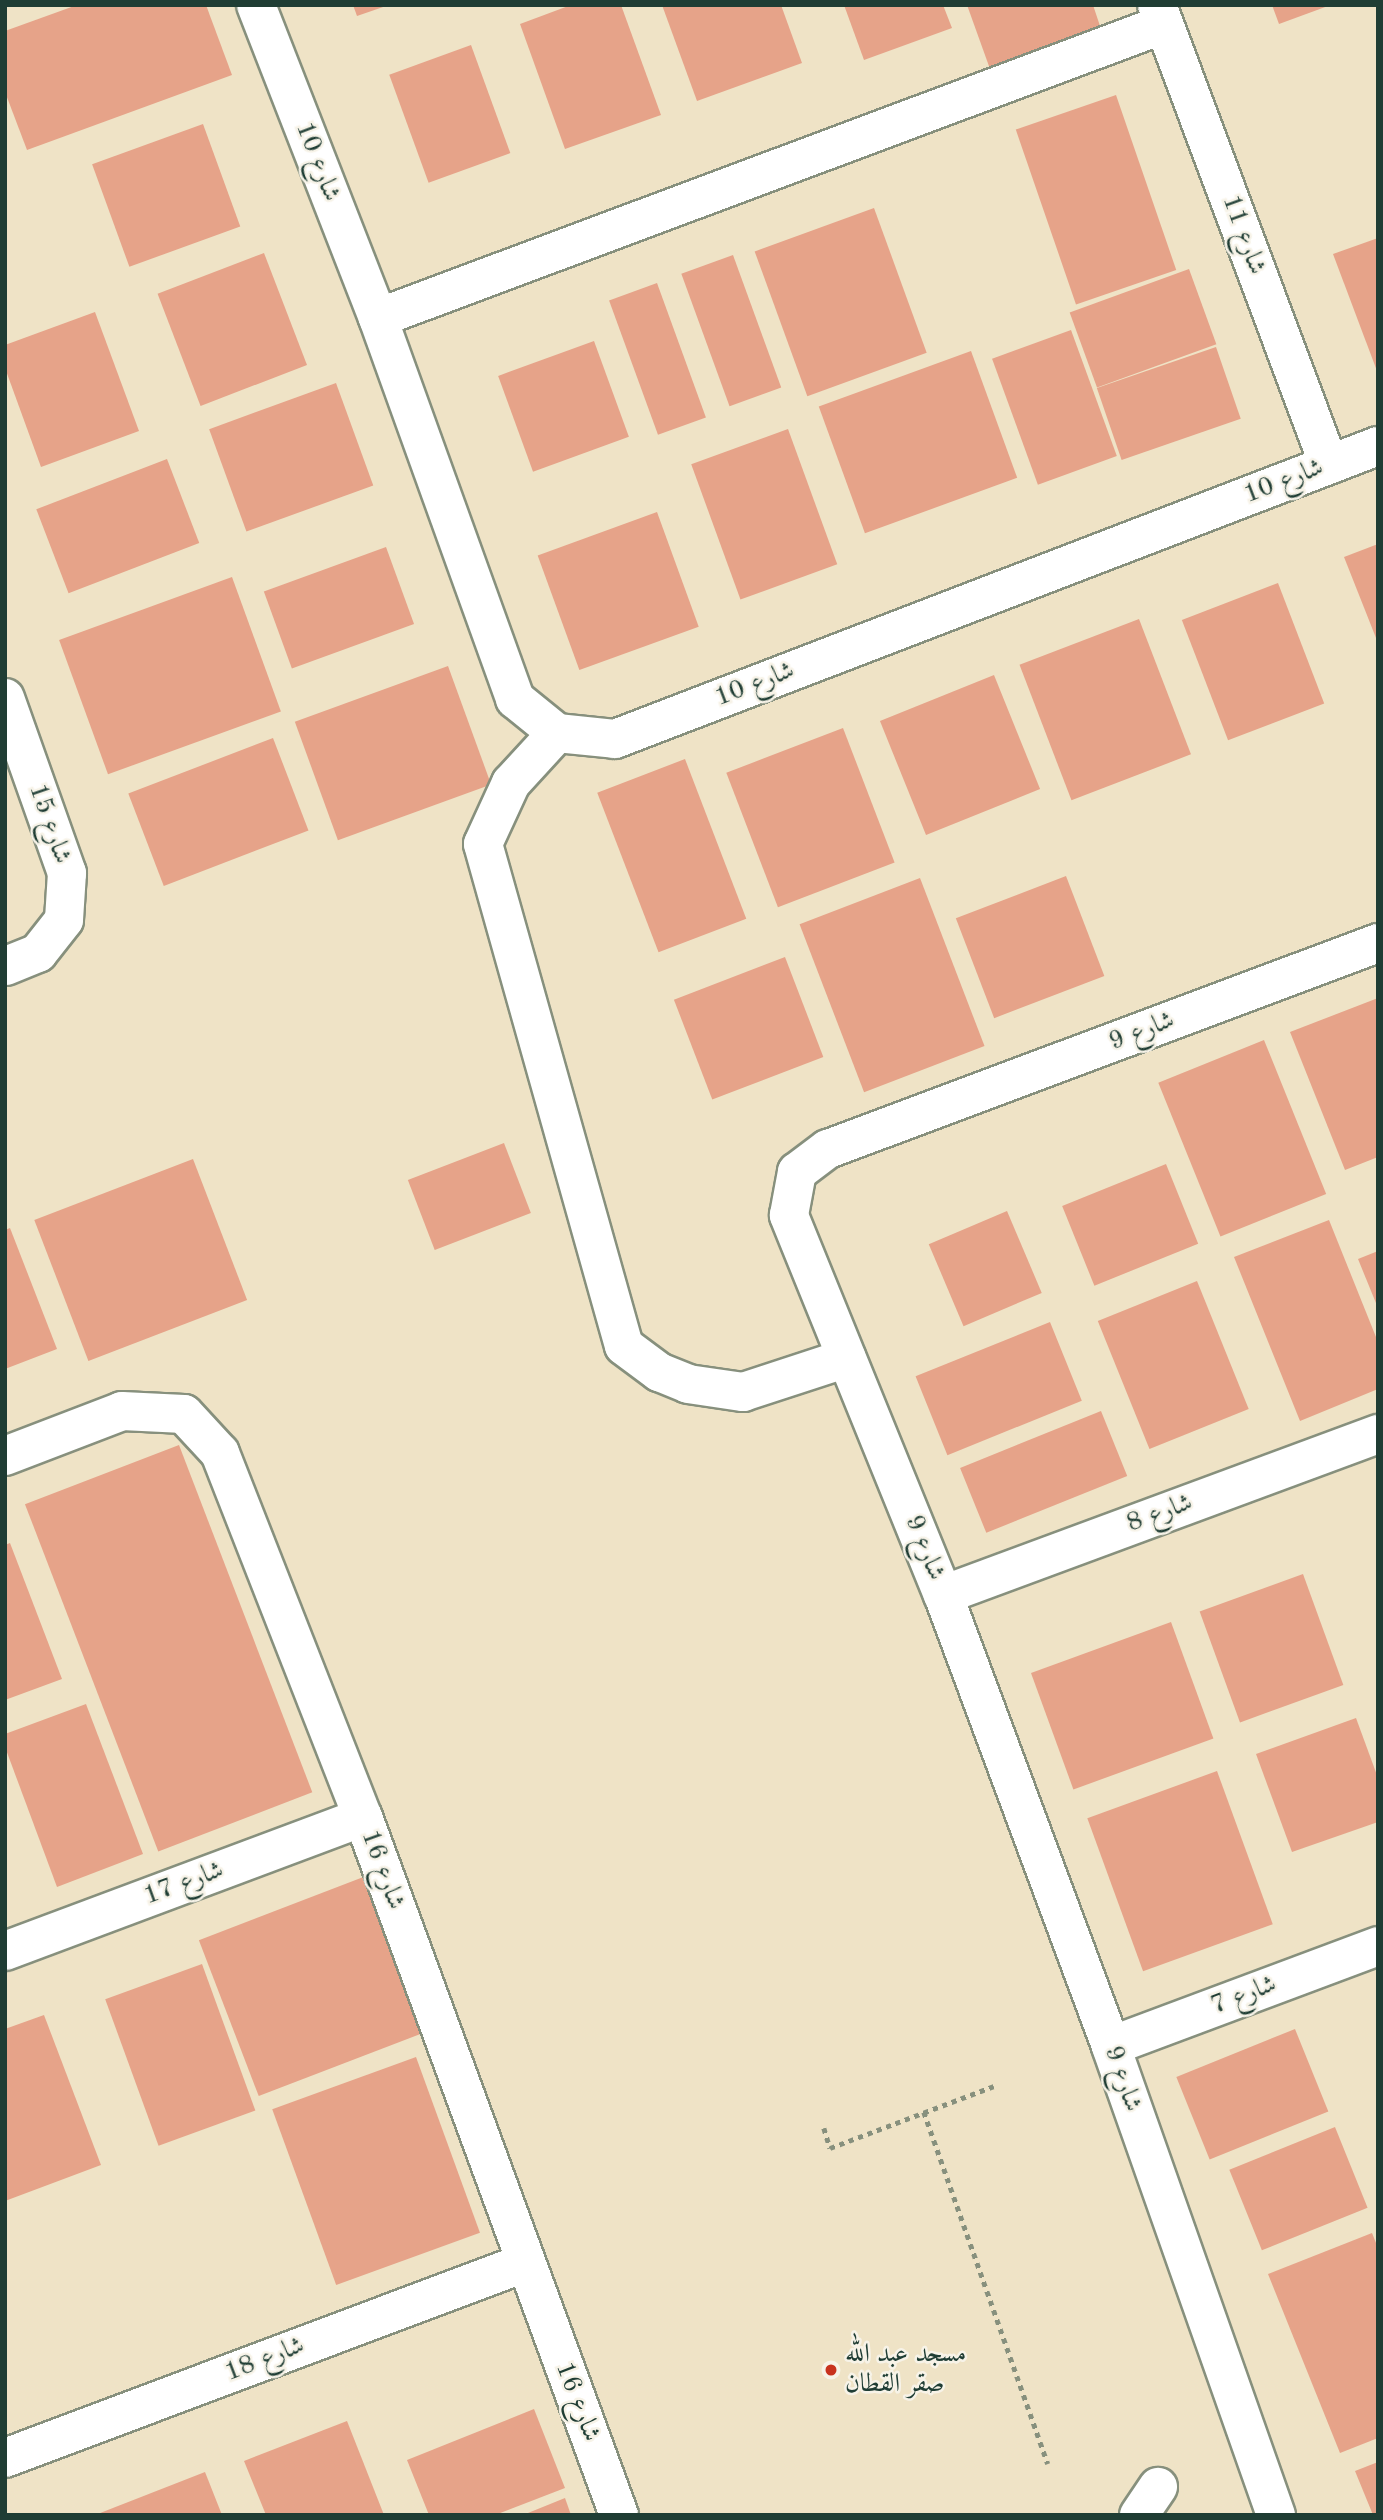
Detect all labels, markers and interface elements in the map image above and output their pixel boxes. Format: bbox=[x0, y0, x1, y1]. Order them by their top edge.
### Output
street label: شارع 10 bbox=[288, 118, 346, 206]
street label: شارع 11 bbox=[1214, 191, 1272, 279]
street label: شارع 10 bbox=[1240, 453, 1328, 511]
street label: شارع 10 bbox=[711, 656, 799, 714]
street label: شارع 15 bbox=[21, 780, 77, 868]
street label: شارع 9 bbox=[1105, 1005, 1179, 1059]
street label: شارع 8 bbox=[1123, 1488, 1197, 1540]
street label: شارع 9 bbox=[897, 1511, 951, 1585]
street label: شارع 16 bbox=[353, 1826, 411, 1914]
street label: شارع 17 bbox=[140, 1855, 228, 1913]
street label: شارع 7 bbox=[1207, 1969, 1281, 2023]
street label: شارع 9 bbox=[1096, 2042, 1148, 2116]
street label: شارع 18 bbox=[221, 2331, 309, 2389]
place label: مسجد عبد الله صقر القطان bbox=[845, 2339, 966, 2400]
street label: شارع 16 bbox=[548, 2358, 606, 2446]
marker: مسجد عبد الله صقر القطان bbox=[823, 2362, 839, 2378]

